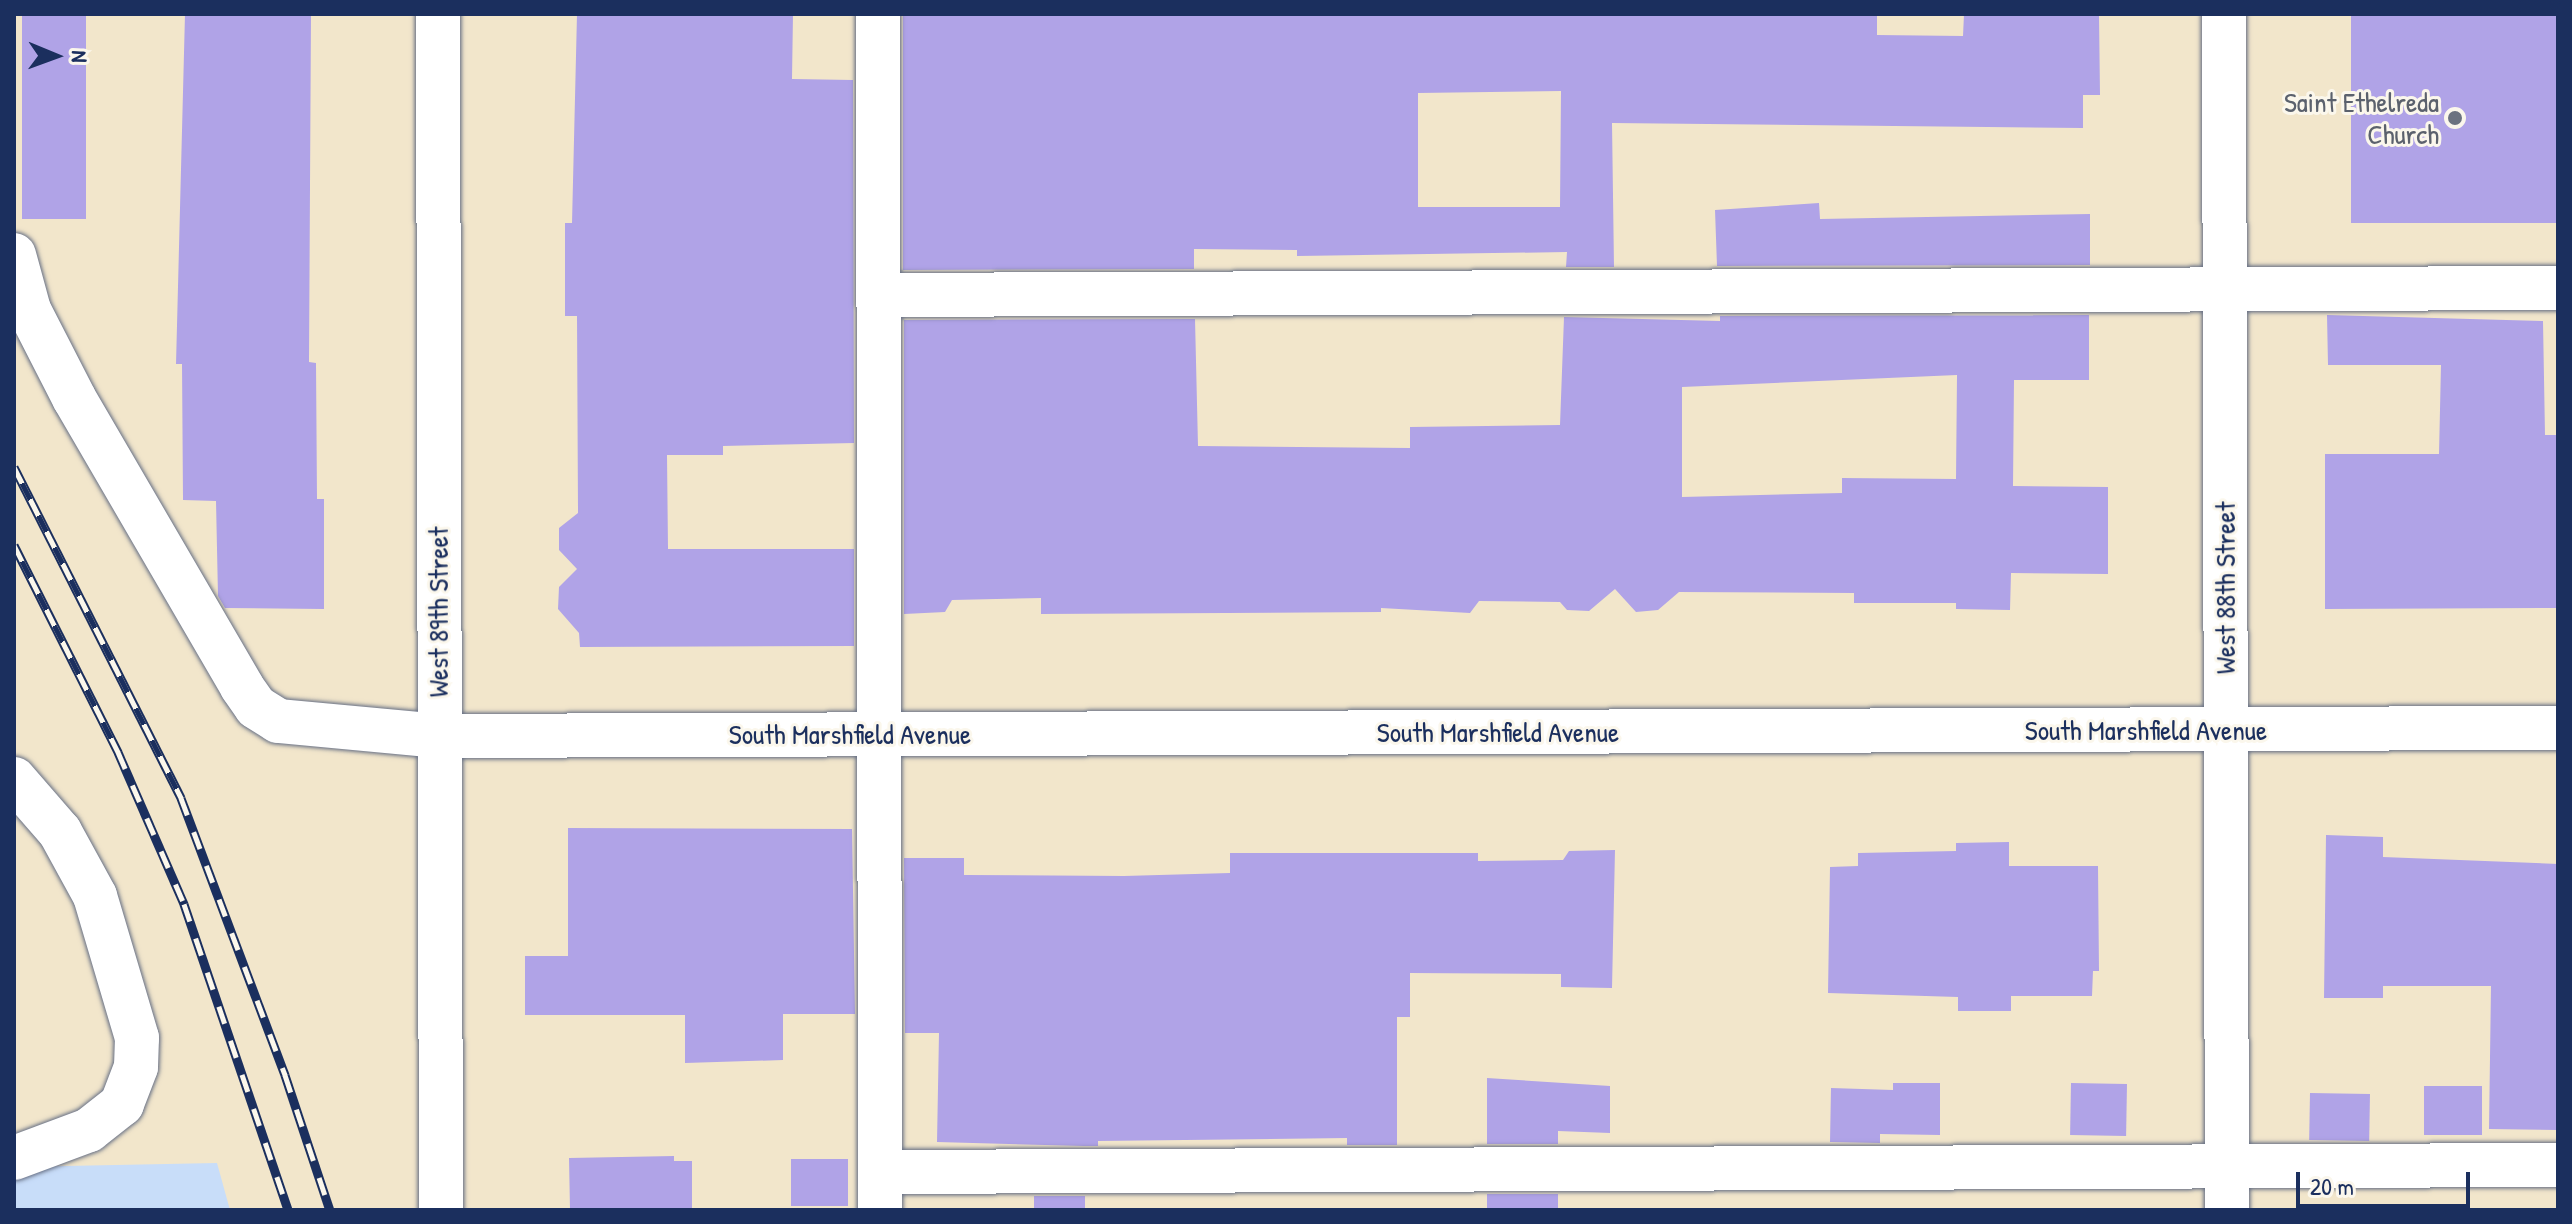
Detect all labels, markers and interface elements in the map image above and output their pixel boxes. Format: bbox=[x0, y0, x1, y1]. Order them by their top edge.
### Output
north arrow bbox=[16, 16, 96, 96]
text: N bbox=[65, 50, 95, 63]
place label: Saint Ethelreda Church bbox=[2284, 85, 2439, 151]
marker: Saint Ethelreda Church bbox=[2446, 109, 2464, 127]
street label: West 88th Street bbox=[2208, 502, 2242, 674]
street label: West 89th Street bbox=[421, 527, 455, 697]
street label: South Marshfield Avenue bbox=[2025, 713, 2267, 747]
street label: South Marshfield Avenue bbox=[1377, 715, 1619, 749]
street label: South Marshfield Avenue bbox=[729, 717, 971, 751]
scale bar bbox=[2300, 1156, 2474, 1206]
text: 20 m bbox=[2310, 1170, 2354, 1202]

